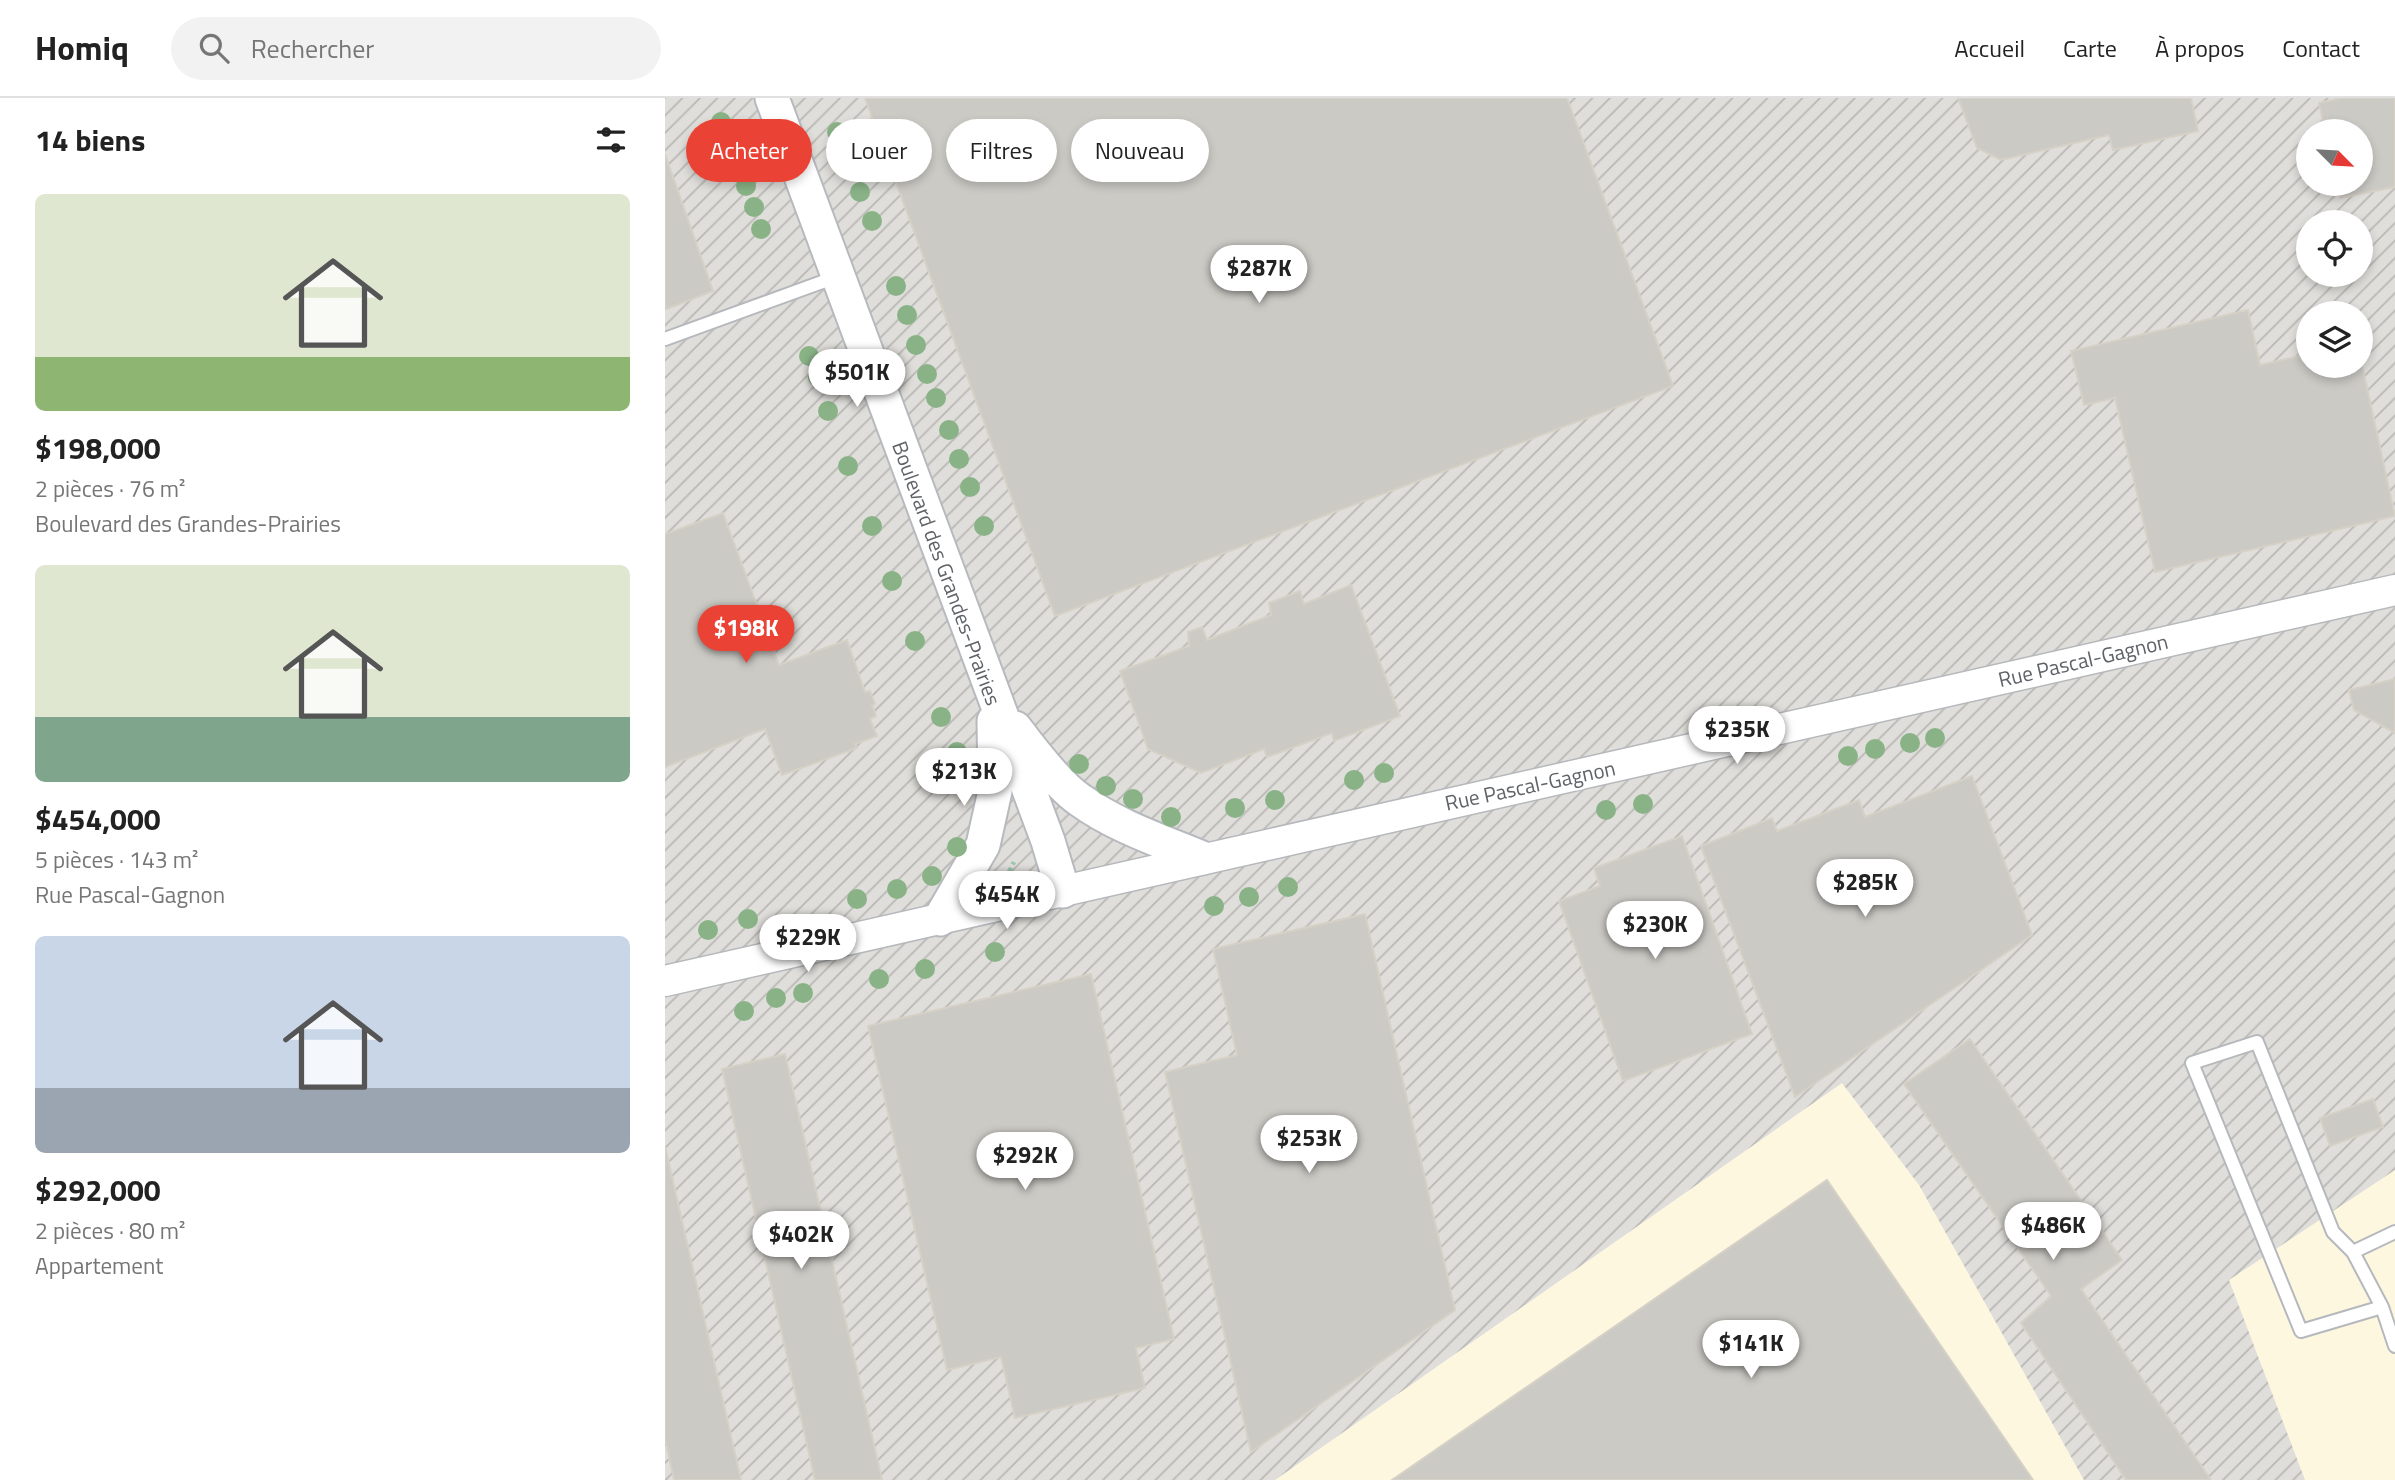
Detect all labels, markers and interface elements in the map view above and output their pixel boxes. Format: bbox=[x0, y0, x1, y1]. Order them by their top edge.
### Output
search box bbox=[171, 17, 661, 80]
text: Homiq bbox=[35, 23, 129, 73]
icon: search bbox=[195, 29, 233, 67]
text: Rechercher bbox=[251, 29, 374, 68]
text: Accueil bbox=[1954, 30, 2025, 66]
text: Carte bbox=[2063, 30, 2117, 66]
text: À propos bbox=[2155, 30, 2244, 66]
text: Contact bbox=[2282, 30, 2360, 66]
text: 14 biens bbox=[35, 117, 145, 163]
chip: Acheter bbox=[686, 119, 812, 182]
chip: Louer bbox=[826, 119, 932, 182]
chip: Filtres bbox=[946, 119, 1057, 182]
chip: Nouveau bbox=[1071, 119, 1209, 182]
north arrow bbox=[2296, 119, 2373, 196]
map controls bbox=[2296, 119, 2373, 378]
icon: filters bbox=[592, 121, 630, 159]
button: locate bbox=[2296, 210, 2373, 287]
icon: home bbox=[270, 240, 396, 366]
pin: $287K bbox=[1210, 246, 1308, 305]
text: $287K bbox=[1226, 250, 1292, 285]
button: layers bbox=[2296, 301, 2373, 378]
pin: $501K bbox=[808, 350, 906, 409]
text: $501K bbox=[824, 354, 890, 389]
text: $198,000 bbox=[35, 425, 161, 471]
street label: Boulevard des Grandes-Prairies bbox=[884, 436, 1010, 710]
text: 2 pièces · 76 m² bbox=[35, 471, 186, 506]
text: Boulevard des Grandes-Prairies bbox=[35, 506, 341, 541]
pin: $198K bbox=[697, 606, 795, 665]
text: $198K bbox=[713, 610, 779, 645]
icon: home bbox=[270, 611, 396, 737]
street label: Rue Pascal-Gagnon bbox=[1995, 625, 2171, 695]
pin: $235K bbox=[1688, 706, 1786, 766]
text: $235K bbox=[1704, 711, 1770, 746]
pin: $213K bbox=[915, 748, 1013, 808]
street label: Rue Pascal-Gagnon bbox=[1442, 751, 1618, 819]
text: $213K bbox=[931, 753, 997, 788]
text: $454,000 bbox=[35, 796, 161, 842]
text: 5 pièces · 143 m² bbox=[35, 842, 198, 877]
pin: $285K bbox=[1816, 860, 1914, 919]
text: $285K bbox=[1832, 864, 1898, 899]
pin: $454K bbox=[958, 872, 1056, 931]
text: $454K bbox=[974, 876, 1040, 911]
text: Rue Pascal-Gagnon bbox=[35, 877, 225, 912]
pin: $230K bbox=[1606, 902, 1704, 961]
text: $230K bbox=[1622, 906, 1688, 941]
pin: $229K bbox=[759, 914, 857, 974]
text: $229K bbox=[775, 919, 841, 954]
icon: home bbox=[270, 982, 396, 1108]
pin: $253K bbox=[1260, 1116, 1358, 1175]
text: $253K bbox=[1276, 1120, 1342, 1155]
pin: $292K bbox=[976, 1132, 1074, 1192]
text: $292K bbox=[992, 1137, 1058, 1172]
text: $292,000 bbox=[35, 1167, 161, 1213]
pin: $486K bbox=[2004, 1202, 2102, 1262]
text: $486K bbox=[2020, 1207, 2086, 1242]
pin: $402K bbox=[752, 1212, 850, 1271]
text: 2 pièces · 80 m² bbox=[35, 1213, 186, 1248]
text: $402K bbox=[768, 1216, 834, 1251]
text: Appartement bbox=[35, 1248, 163, 1283]
pin: $141K bbox=[1702, 1320, 1800, 1380]
text: $141K bbox=[1718, 1325, 1784, 1360]

